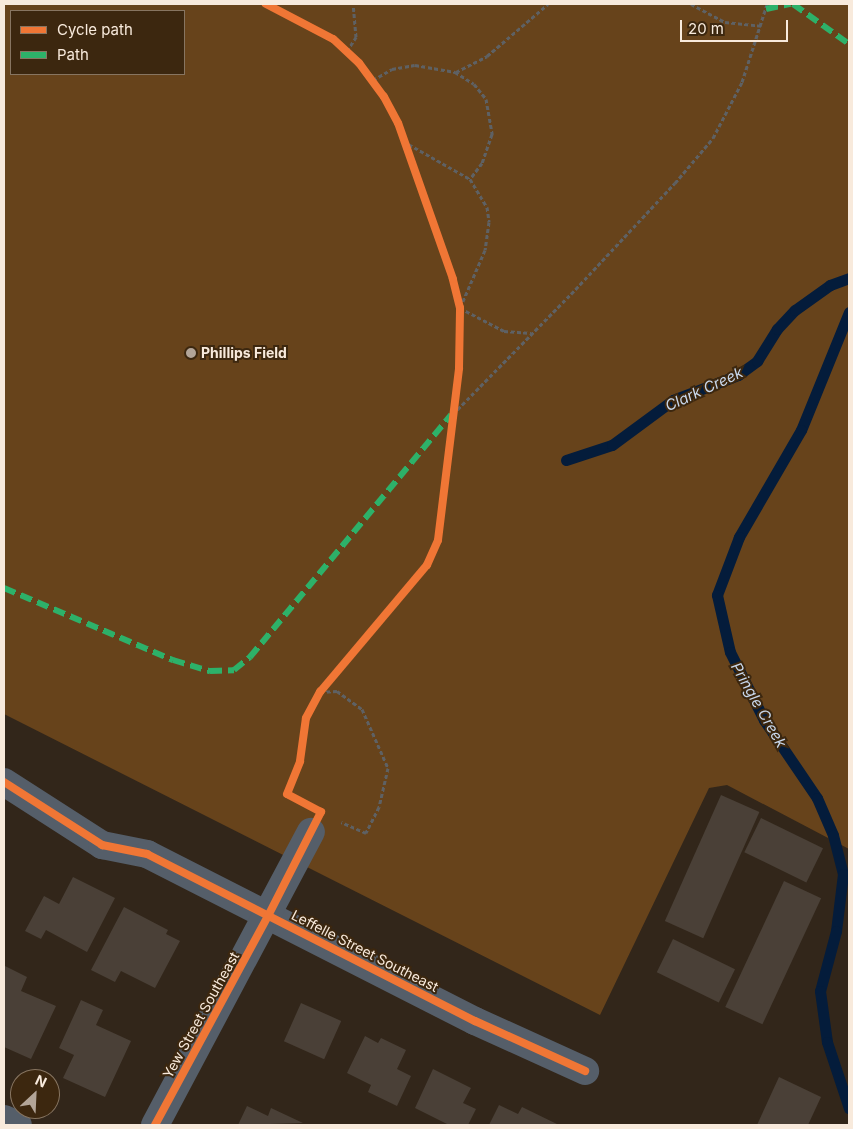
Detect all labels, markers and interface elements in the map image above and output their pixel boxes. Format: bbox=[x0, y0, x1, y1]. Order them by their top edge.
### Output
legend bbox=[10, 10, 185, 75]
scale bar bbox=[683, 10, 790, 42]
text: 20 m bbox=[688, 19, 724, 38]
text: Cycle path bbox=[57, 20, 133, 39]
text: Path bbox=[57, 45, 89, 64]
place label: Phillips Field bbox=[201, 345, 287, 361]
marker: Phillips Field bbox=[185, 347, 197, 359]
water label: Clark Creek bbox=[662, 363, 746, 415]
water label: Pringle Creek bbox=[727, 659, 791, 751]
street label: Leffelle Street Southeast bbox=[289, 907, 441, 995]
street label: Yew Street Southeast bbox=[159, 949, 243, 1081]
north arrow bbox=[10, 1069, 60, 1119]
text: N bbox=[33, 1071, 50, 1091]

